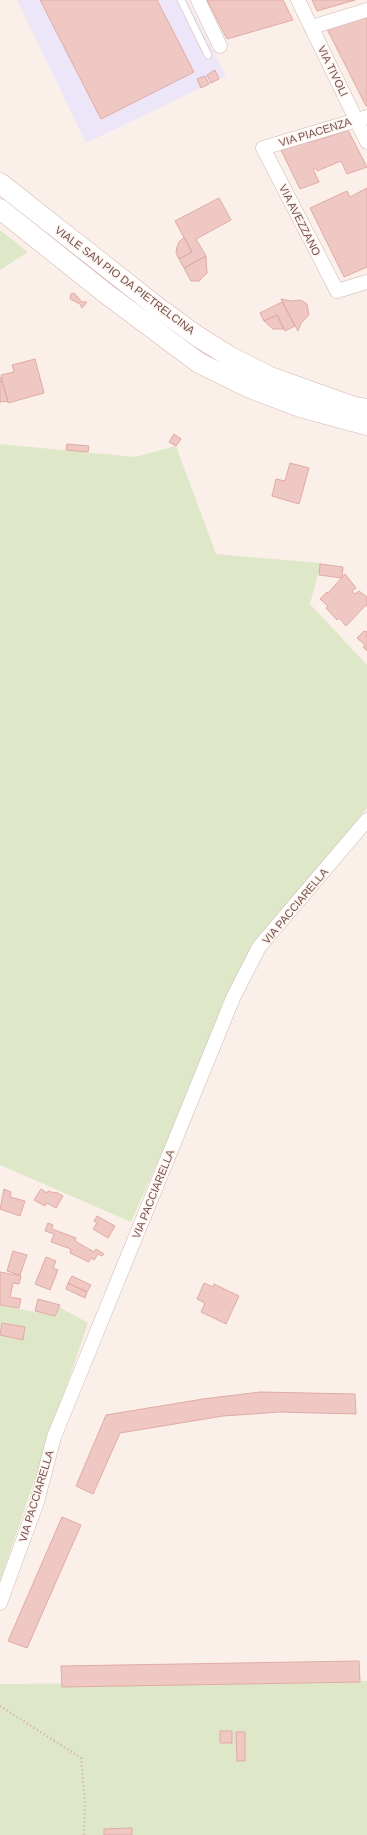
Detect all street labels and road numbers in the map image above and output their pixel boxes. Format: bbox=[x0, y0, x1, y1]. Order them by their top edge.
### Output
street label: VIA TIVOLI bbox=[316, 44, 350, 98]
street label: VIA PIACENZA bbox=[277, 115, 353, 149]
street label: VIA AVEZZANO bbox=[277, 183, 323, 258]
street label: VIALE SAN PIO DA PIETRELCINA bbox=[53, 224, 198, 337]
street label: VIA PACCIARELLA bbox=[260, 865, 331, 946]
street label: VIA PACCIARELLA bbox=[130, 1147, 177, 1240]
street label: VIA PACCIARELLA bbox=[16, 1448, 56, 1543]

